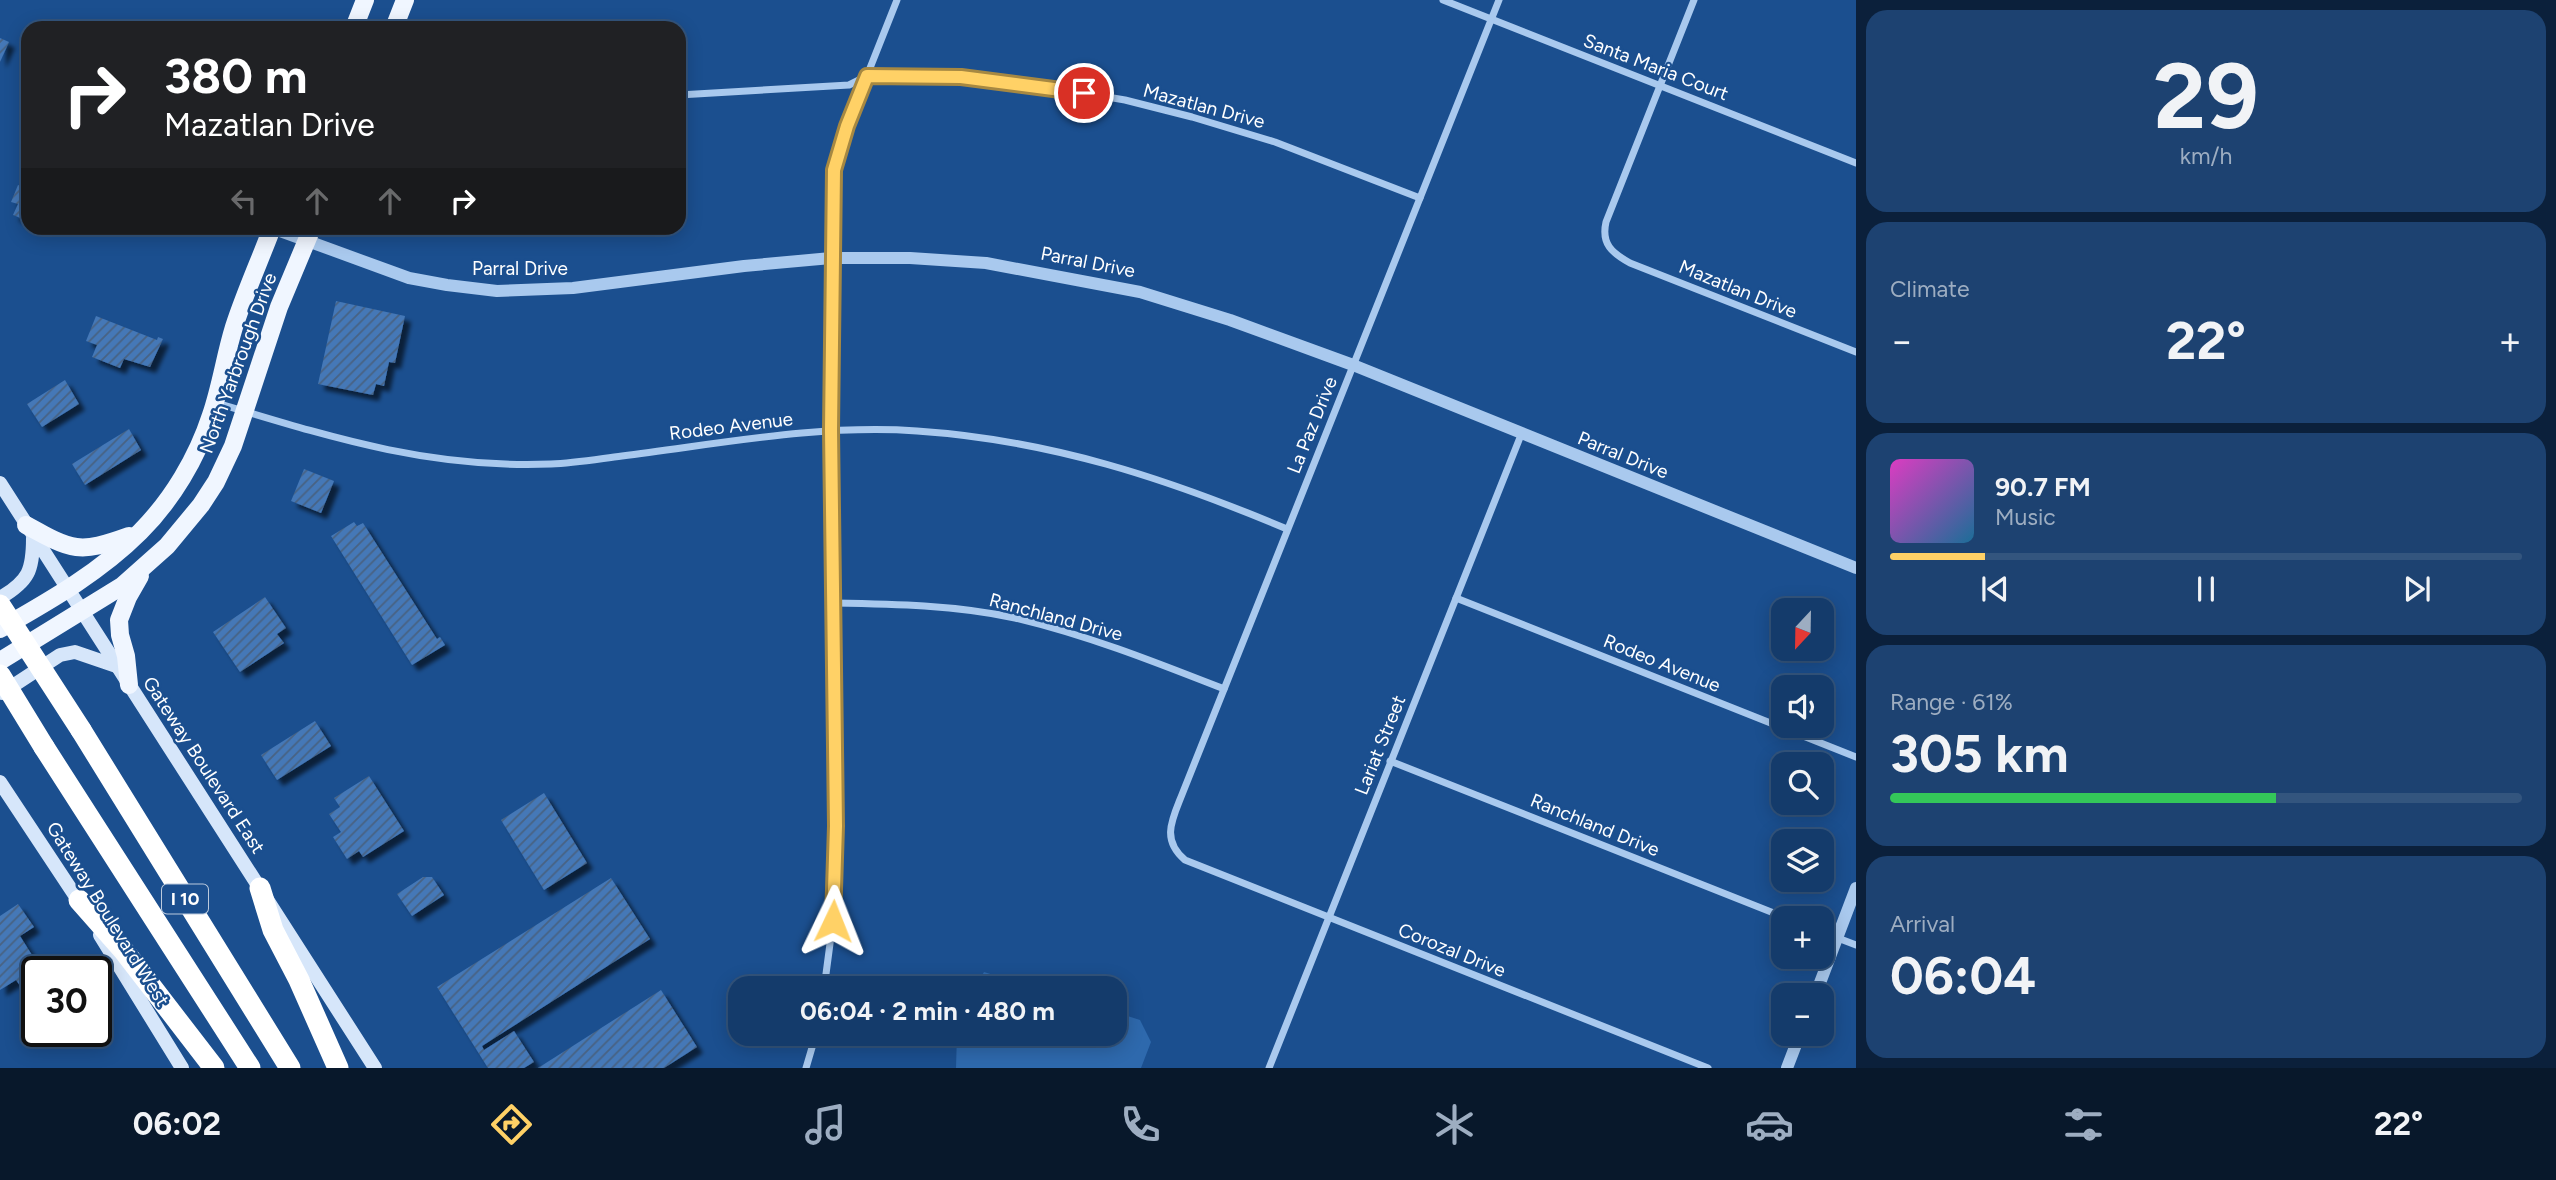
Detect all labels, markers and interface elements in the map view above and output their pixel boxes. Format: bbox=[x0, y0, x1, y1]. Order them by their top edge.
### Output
street label: Santa Maria Court bbox=[1580, 29, 1732, 105]
text: 29 bbox=[2153, 42, 2259, 151]
text: 380 m bbox=[164, 46, 307, 105]
icon: right bbox=[49, 49, 140, 140]
pin bbox=[1054, 63, 1114, 123]
icon: arrive bbox=[1065, 74, 1103, 112]
street label: Mazatlan Drive bbox=[1141, 79, 1267, 133]
text: Mazatlan Drive bbox=[164, 106, 375, 144]
text: km/h bbox=[2180, 142, 2232, 170]
icon: left bbox=[225, 182, 263, 220]
icon: ahead bbox=[298, 182, 336, 220]
icon: ahead bbox=[371, 182, 409, 220]
icon: right bbox=[444, 182, 482, 220]
street label: Parral Drive bbox=[1039, 242, 1137, 282]
street label: Mazatlan Drive bbox=[1676, 255, 1800, 323]
street label: Parral Drive bbox=[472, 257, 568, 280]
street label: North Yarbrough Drive bbox=[195, 269, 281, 457]
text: Climate bbox=[1890, 275, 1969, 303]
text: 22° bbox=[2166, 310, 2246, 372]
text: − bbox=[1890, 318, 1914, 364]
text: + bbox=[2498, 318, 2522, 364]
street label: La Paz Drive bbox=[1282, 373, 1342, 477]
street label: Rodeo Avenue bbox=[668, 407, 794, 445]
street label: Parral Drive bbox=[1574, 426, 1672, 484]
text: 90.7 FM bbox=[1995, 471, 2091, 503]
text: Music bbox=[1995, 503, 2056, 531]
icon: previous bbox=[1976, 570, 2014, 608]
icon: pause bbox=[2187, 570, 2225, 608]
icon: next bbox=[2398, 570, 2436, 608]
street label: Ranchland Drive bbox=[987, 588, 1125, 646]
north arrow bbox=[1771, 598, 1834, 662]
map controls bbox=[1771, 598, 1834, 1046]
street label: Rodeo Avenue bbox=[1600, 629, 1724, 697]
street label: Gateway Boulevard East bbox=[138, 672, 270, 858]
button: sound bbox=[1771, 675, 1834, 738]
text: Range · 61% bbox=[1890, 688, 2013, 716]
street label: Lariat Street bbox=[1350, 692, 1410, 798]
text: 305 km bbox=[1890, 723, 2069, 785]
button: search bbox=[1771, 752, 1834, 815]
street label: Ranchland Drive bbox=[1527, 789, 1663, 861]
street label: Gateway Boulevard West bbox=[42, 817, 174, 1011]
button: layers bbox=[1771, 829, 1834, 892]
road number: I 10 bbox=[162, 884, 208, 914]
position arrow bbox=[796, 884, 870, 958]
button: + bbox=[1771, 906, 1834, 969]
text: Arrival bbox=[1890, 910, 1955, 938]
street label: Corozal Drive bbox=[1395, 918, 1509, 982]
text: 06:04 bbox=[1890, 945, 2036, 1007]
speed limit sign: 30 bbox=[21, 956, 112, 1047]
button: − bbox=[1771, 983, 1834, 1046]
text: 06:04 · 2 min · 480 m bbox=[800, 995, 1055, 1027]
icon: directions bbox=[487, 1100, 536, 1149]
icon: music bbox=[801, 1100, 850, 1149]
icon: phone bbox=[1116, 1100, 1165, 1149]
icon: climate bbox=[1430, 1100, 1479, 1149]
icon: car bbox=[1745, 1100, 1794, 1149]
icon: filters bbox=[2059, 1100, 2108, 1149]
text: 06:02 bbox=[133, 1105, 221, 1143]
text: 22° bbox=[2374, 1105, 2423, 1143]

